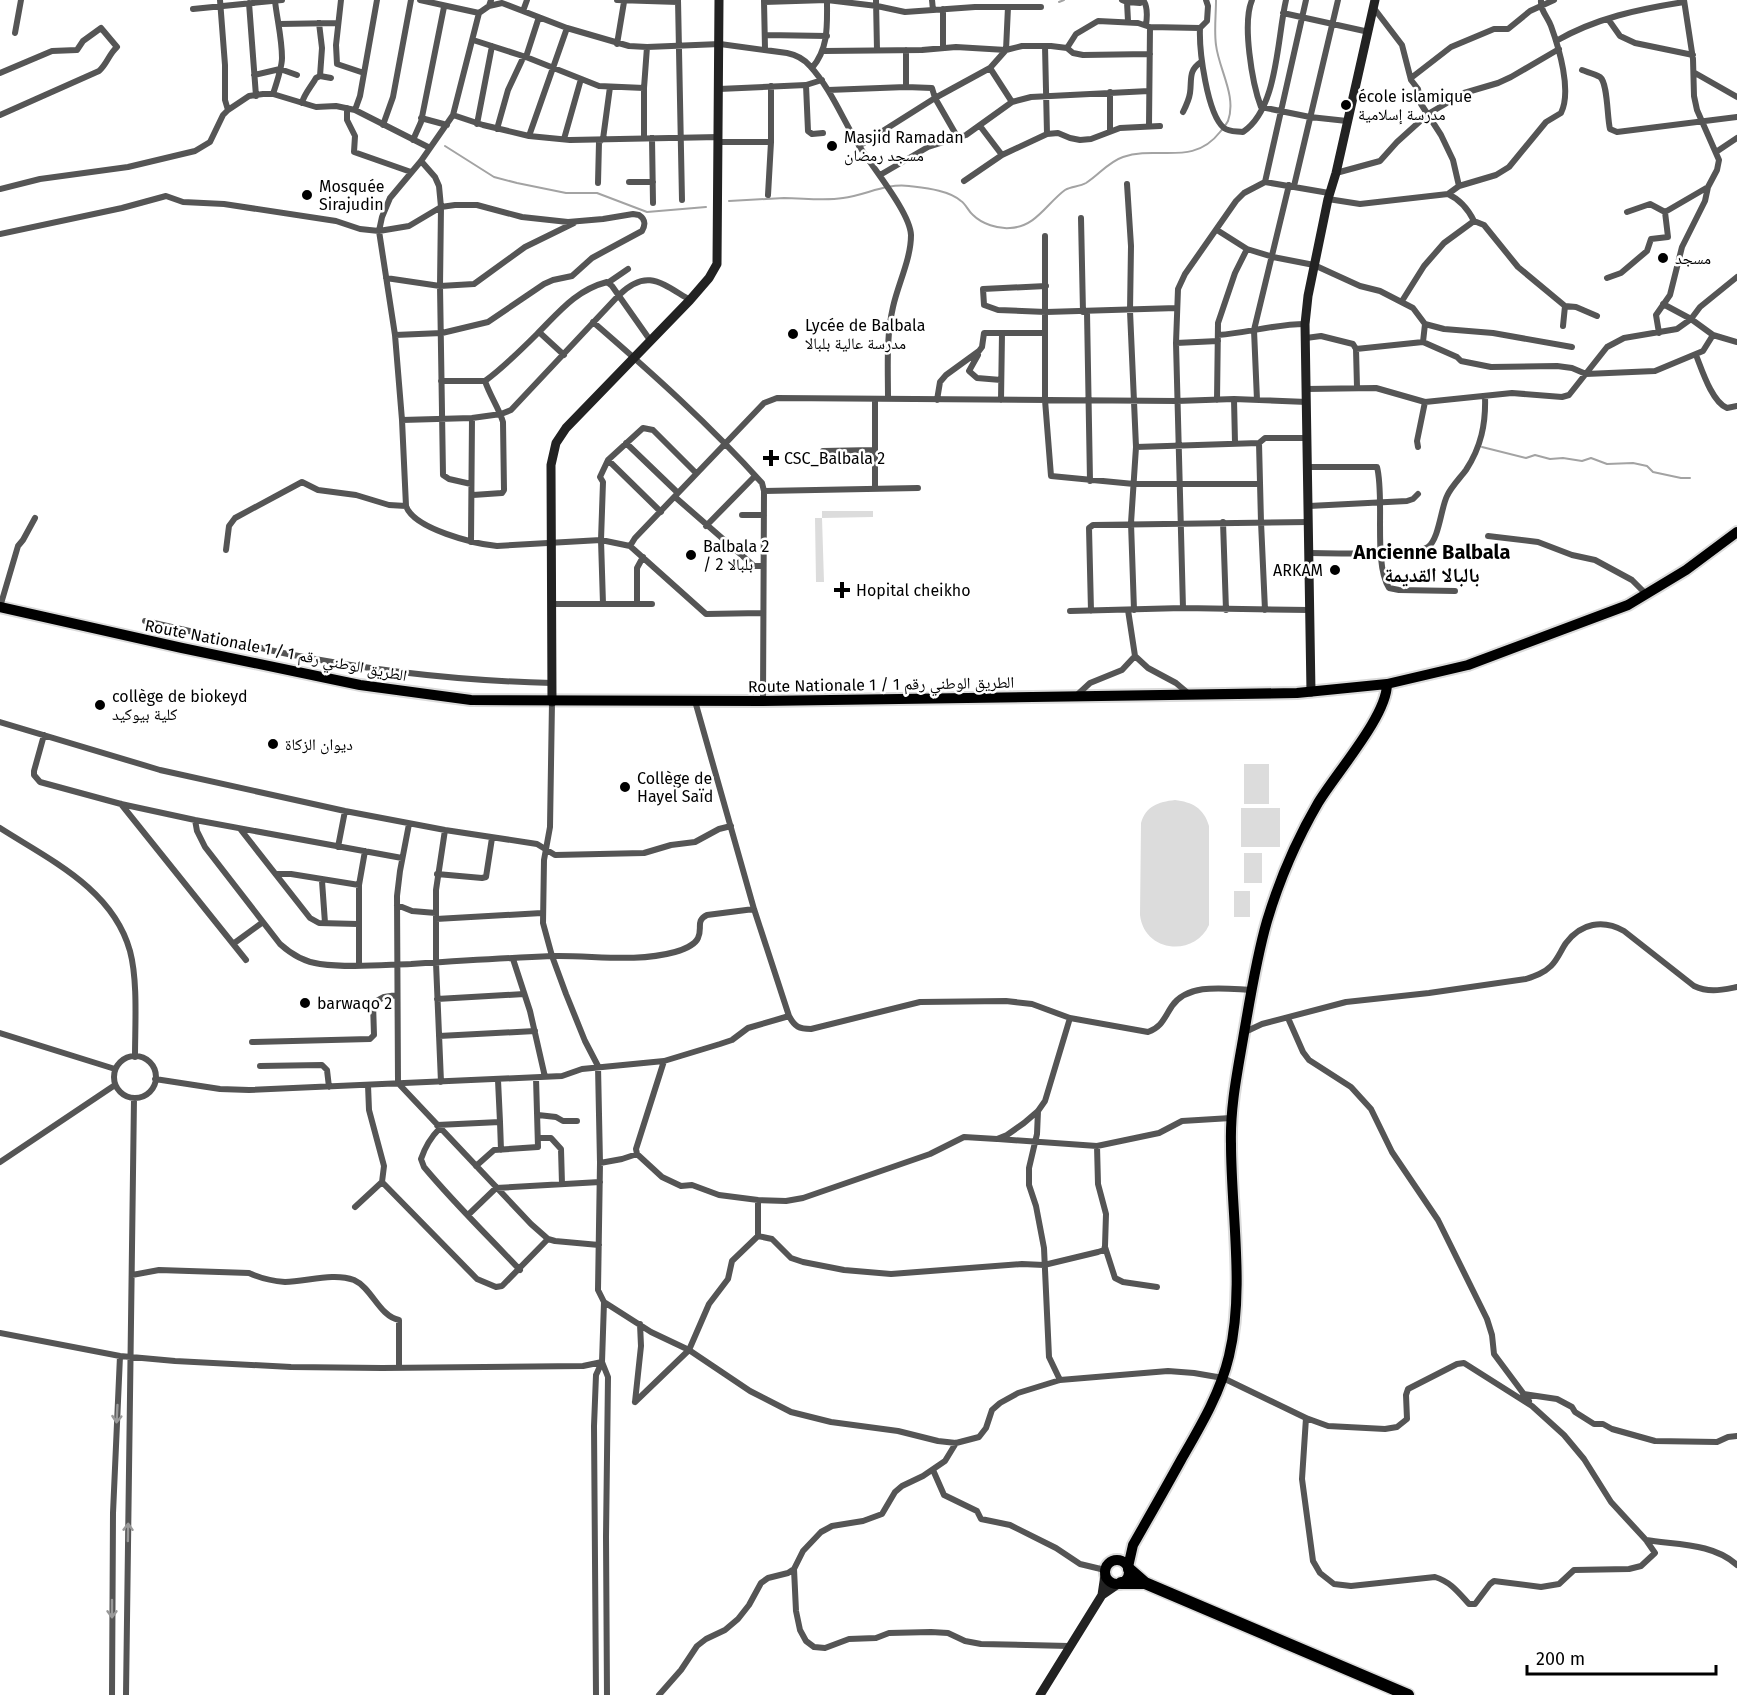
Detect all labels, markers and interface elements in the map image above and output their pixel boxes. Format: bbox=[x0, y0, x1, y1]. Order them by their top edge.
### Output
place label: école islamique مدرسة إسلامية bbox=[1358, 87, 1472, 125]
marker: école islamique مدرسة إسلامية bbox=[1339, 98, 1353, 112]
place label: Masjid Ramadan مسجد رمضان bbox=[844, 128, 964, 166]
marker: Masjid Ramadan مسجد رمضان bbox=[825, 139, 839, 153]
place label: Mosquée Sirajudin bbox=[319, 177, 385, 214]
marker: Mosquée Sirajudin bbox=[300, 188, 314, 202]
place label: مسجد bbox=[1675, 249, 1711, 268]
marker: مسجد bbox=[1656, 251, 1670, 265]
place label: Lycée de Balbala مدرسة عالية بلبالا bbox=[805, 316, 925, 353]
marker: Lycée de Balbala مدرسة عالية بلبالا bbox=[786, 327, 800, 341]
marker: CSC_Balbala 2 bbox=[762, 449, 780, 467]
place label: CSC_Balbala 2 bbox=[784, 449, 885, 468]
place label: Balbala 2 / بلبالا 2 bbox=[703, 537, 769, 574]
district label: Ancienne Balbala بالبالا القديمة bbox=[1353, 540, 1510, 587]
marker: Balbala 2 / بلبالا 2 bbox=[684, 548, 698, 562]
place label: ARKAM bbox=[1273, 561, 1323, 580]
marker: ARKAM bbox=[1328, 563, 1342, 577]
marker: Hopital cheikho bbox=[833, 581, 851, 599]
place label: Hopital cheikho bbox=[856, 581, 971, 600]
street label: Route Nationale 1 / الطريق الوطني رقم 1 bbox=[143, 616, 409, 688]
street label: Route Nationale 1 / الطريق الوطني رقم 1 bbox=[748, 673, 1014, 699]
place label: collège de biokeyd كلية بيوكيد bbox=[112, 687, 248, 724]
marker: collège de biokeyd كلية بيوكيد bbox=[93, 698, 107, 712]
place label: ديوان الزكاة bbox=[285, 735, 353, 755]
marker: ديوان الزكاة bbox=[266, 737, 280, 751]
place label: Collège de Hayel Saïd bbox=[637, 769, 713, 806]
marker: Collège de Hayel Saïd bbox=[618, 780, 632, 794]
place label: barwaqo 2 bbox=[317, 994, 392, 1013]
marker: barwaqo 2 bbox=[298, 996, 312, 1010]
one-way arrow bbox=[112, 1404, 123, 1424]
one-way arrow bbox=[122, 1522, 134, 1542]
one-way arrow bbox=[107, 1599, 118, 1619]
scale bar bbox=[1527, 1638, 1716, 1676]
text: 200 m bbox=[1536, 1648, 1585, 1670]

